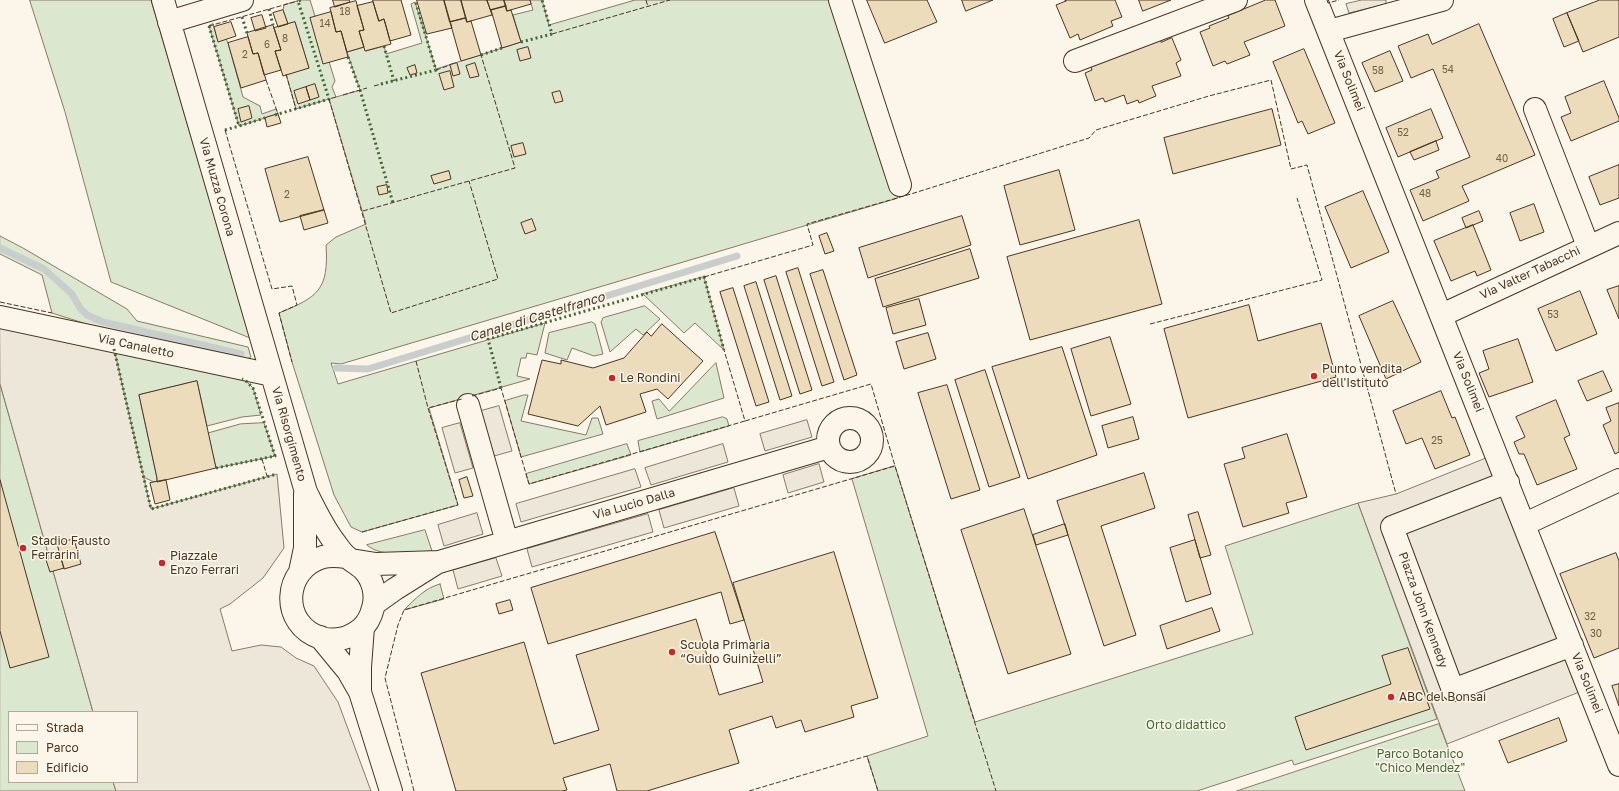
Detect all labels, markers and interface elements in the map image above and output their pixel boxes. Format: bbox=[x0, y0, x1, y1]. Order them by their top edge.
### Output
house number: 18 bbox=[340, 6, 350, 18]
house number: 14 bbox=[320, 18, 330, 30]
house number: 8 bbox=[282, 33, 288, 45]
house number: 6 bbox=[264, 39, 270, 51]
house number: 2 bbox=[242, 49, 248, 61]
street label: Via Solimei bbox=[1330, 49, 1368, 113]
house number: 54 bbox=[1442, 64, 1454, 76]
house number: 58 bbox=[1372, 65, 1384, 77]
house number: 52 bbox=[1397, 127, 1409, 139]
street label: Via Muzza Corona bbox=[196, 136, 238, 238]
house number: 40 bbox=[1496, 153, 1508, 165]
house number: 48 bbox=[1419, 188, 1431, 200]
house number: 2 bbox=[284, 189, 290, 201]
street label: Via Valter Tabacchi bbox=[1477, 243, 1583, 303]
water label: Canale di Castelfranco bbox=[467, 289, 607, 345]
house number: 53 bbox=[1547, 309, 1559, 321]
street label: Via Canaletto bbox=[97, 331, 175, 361]
street label: Via Solimei bbox=[1449, 350, 1487, 414]
place label: Punto vendita dell'Istituto bbox=[1322, 362, 1402, 390]
place label: Le Rondini bbox=[620, 371, 680, 385]
marker: Punto vendita dell'Istituto bbox=[1309, 371, 1319, 381]
marker: Le Rondini bbox=[607, 373, 617, 383]
street label: Via Risorgimento bbox=[269, 385, 309, 483]
house number: 25 bbox=[1431, 435, 1443, 447]
street label: Via Lucio Dalla bbox=[591, 485, 677, 523]
place label: Stadio Fausto Ferrarini bbox=[31, 534, 110, 562]
marker: Stadio Fausto Ferrarini bbox=[18, 543, 28, 553]
place label: Piazzale Enzo Ferrari bbox=[170, 549, 239, 577]
street label: Piazza John Kennedy bbox=[1395, 550, 1451, 670]
marker: Piazzale Enzo Ferrari bbox=[157, 558, 167, 568]
house number: 32 bbox=[1584, 611, 1596, 623]
house number: 30 bbox=[1590, 628, 1602, 640]
place label: Scuola Primaria “Guido Guinizelli” bbox=[680, 638, 782, 666]
marker: Scuola Primaria “Guido Guinizelli” bbox=[667, 647, 677, 657]
street label: Via Solimei bbox=[1568, 651, 1606, 715]
place label: ABC del Bonsai bbox=[1399, 690, 1486, 704]
marker: ABC del Bonsai bbox=[1386, 692, 1396, 702]
legend bbox=[8, 711, 138, 783]
park label: Orto didattico bbox=[1146, 718, 1226, 732]
text: Strada bbox=[46, 720, 84, 735]
text: Parco bbox=[46, 740, 79, 755]
park label: Parco Botanico "Chico Mendez" bbox=[1375, 747, 1465, 775]
text: Edificio bbox=[46, 760, 88, 775]

